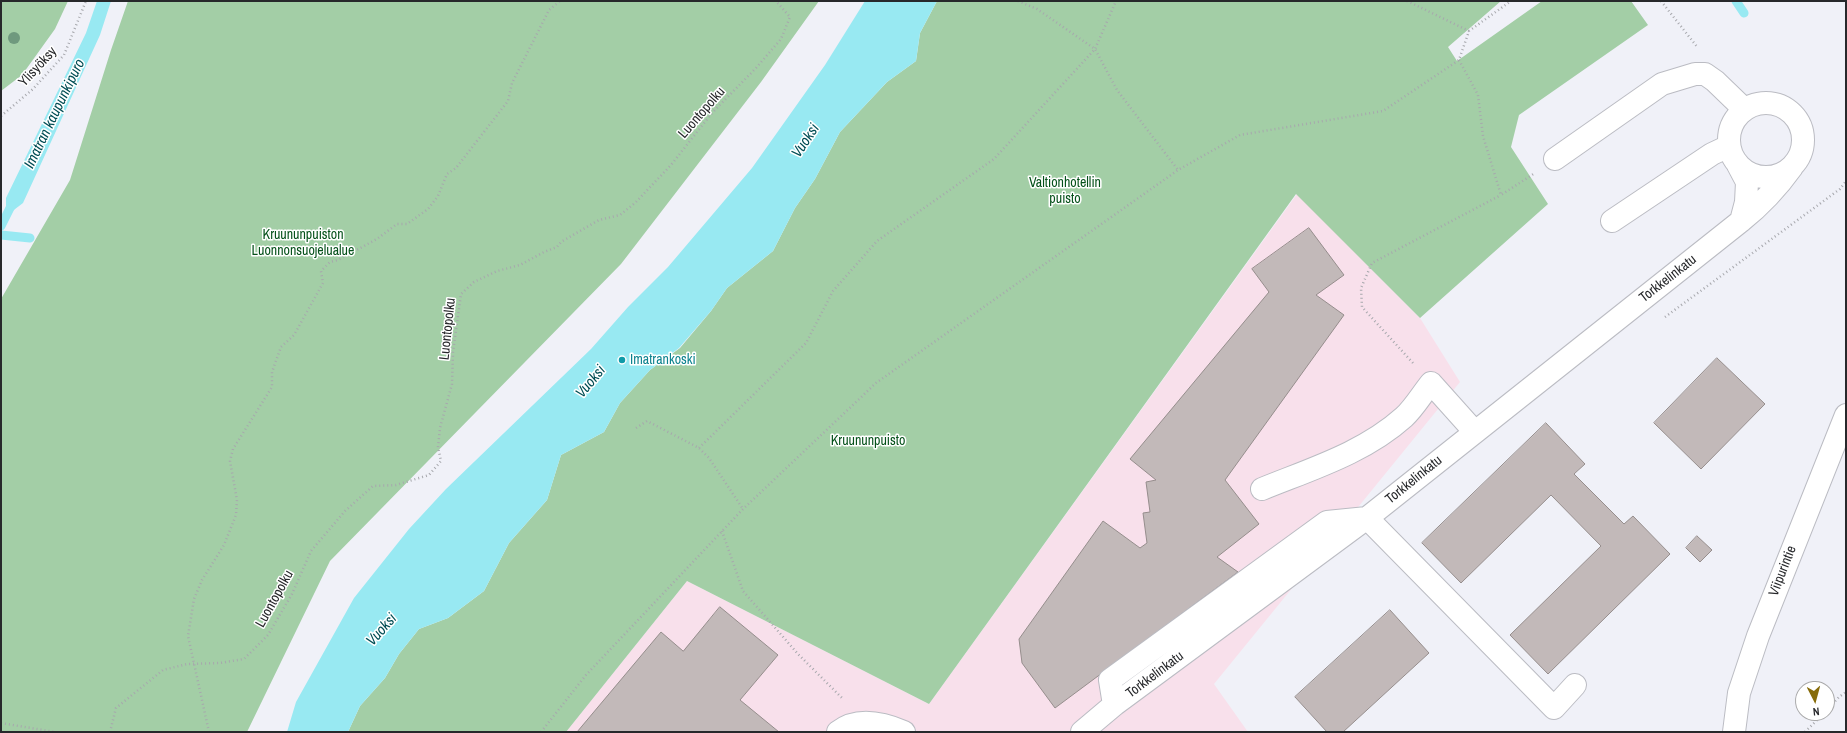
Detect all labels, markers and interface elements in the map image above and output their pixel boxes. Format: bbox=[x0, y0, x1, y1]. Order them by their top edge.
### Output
street label: Ylisyöksy bbox=[15, 44, 61, 90]
water label: Imatran kaupunkipuro bbox=[21, 56, 89, 172]
street label: Luontopolku bbox=[675, 84, 729, 142]
water label: Vuoksi bbox=[788, 121, 824, 161]
park label: Valtionhotellin puisto bbox=[1029, 175, 1101, 208]
park label: Kruununpuiston Luonnonsuojelualue bbox=[252, 227, 354, 260]
street label: Torkkelinkatu bbox=[1636, 252, 1700, 306]
street label: Luontopolku bbox=[436, 297, 460, 361]
place label: Imatrankoski bbox=[630, 352, 696, 368]
marker: Imatrankoski bbox=[617, 355, 627, 365]
water label: Vuoksi bbox=[572, 362, 610, 402]
park label: Kruununpuisto bbox=[831, 433, 905, 449]
street label: Torkkelinkatu bbox=[1382, 452, 1446, 508]
street label: Viipurintie bbox=[1766, 543, 1800, 599]
street label: Luontopolku bbox=[252, 568, 298, 630]
water label: Vuoksi bbox=[363, 610, 401, 650]
street label: Torkkelinkatu bbox=[1123, 648, 1187, 702]
north arrow bbox=[1795, 681, 1835, 721]
text: N bbox=[1812, 705, 1820, 719]

